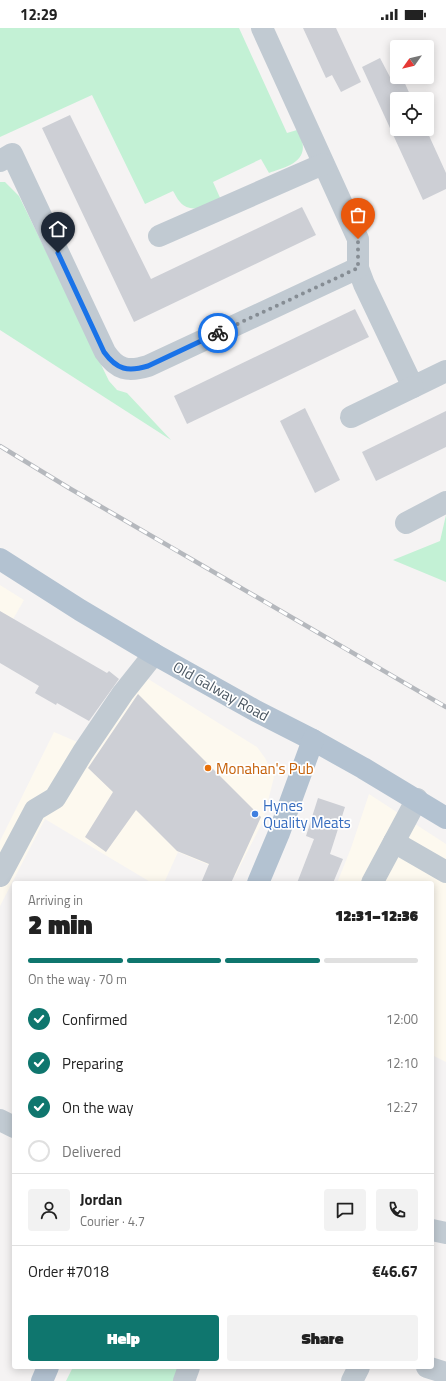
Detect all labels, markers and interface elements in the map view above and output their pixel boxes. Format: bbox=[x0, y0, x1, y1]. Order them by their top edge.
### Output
text: 12:29 bbox=[20, 3, 57, 26]
north arrow bbox=[390, 40, 434, 84]
map controls bbox=[390, 40, 434, 136]
button: locate bbox=[390, 92, 434, 136]
pin bbox=[341, 198, 375, 239]
icon: bag bbox=[347, 204, 369, 226]
pin bbox=[41, 212, 75, 253]
icon: home bbox=[47, 218, 69, 240]
courier bbox=[198, 313, 238, 353]
icon: bike bbox=[207, 322, 229, 344]
street label: Old Galway Road bbox=[169, 655, 273, 727]
place label: Monahan's Pub bbox=[216, 757, 314, 780]
marker: Monahan's Pub bbox=[203, 763, 213, 773]
place label: Hynes Quality Meats bbox=[263, 794, 351, 834]
marker: Hynes Quality Meats bbox=[250, 809, 260, 819]
text: Arriving in bbox=[28, 890, 83, 910]
text: 12:31–12:36 bbox=[335, 904, 418, 927]
text: 2 min bbox=[28, 905, 93, 944]
text: On the way · 70 m bbox=[28, 969, 127, 989]
icon: check bbox=[28, 1008, 50, 1030]
text: Confirmed bbox=[62, 1008, 127, 1031]
text: 12:00 bbox=[386, 1009, 418, 1029]
icon: check bbox=[28, 1052, 50, 1074]
text: Preparing bbox=[62, 1052, 123, 1075]
text: 12:10 bbox=[386, 1053, 418, 1073]
icon: check bbox=[28, 1096, 50, 1118]
text: On the way bbox=[62, 1096, 134, 1119]
text: 12:27 bbox=[386, 1097, 418, 1117]
text: Delivered bbox=[62, 1140, 121, 1163]
text: Jordan bbox=[80, 1188, 122, 1211]
button: person bbox=[28, 1189, 70, 1231]
button: chat bbox=[324, 1189, 366, 1231]
button: phone bbox=[376, 1189, 418, 1231]
text: Courier · 4.7 bbox=[80, 1211, 145, 1231]
text: Order #7018 bbox=[28, 1260, 109, 1283]
text: €46.67 bbox=[372, 1260, 418, 1283]
button: Help bbox=[28, 1315, 219, 1361]
button: Share bbox=[227, 1315, 418, 1361]

